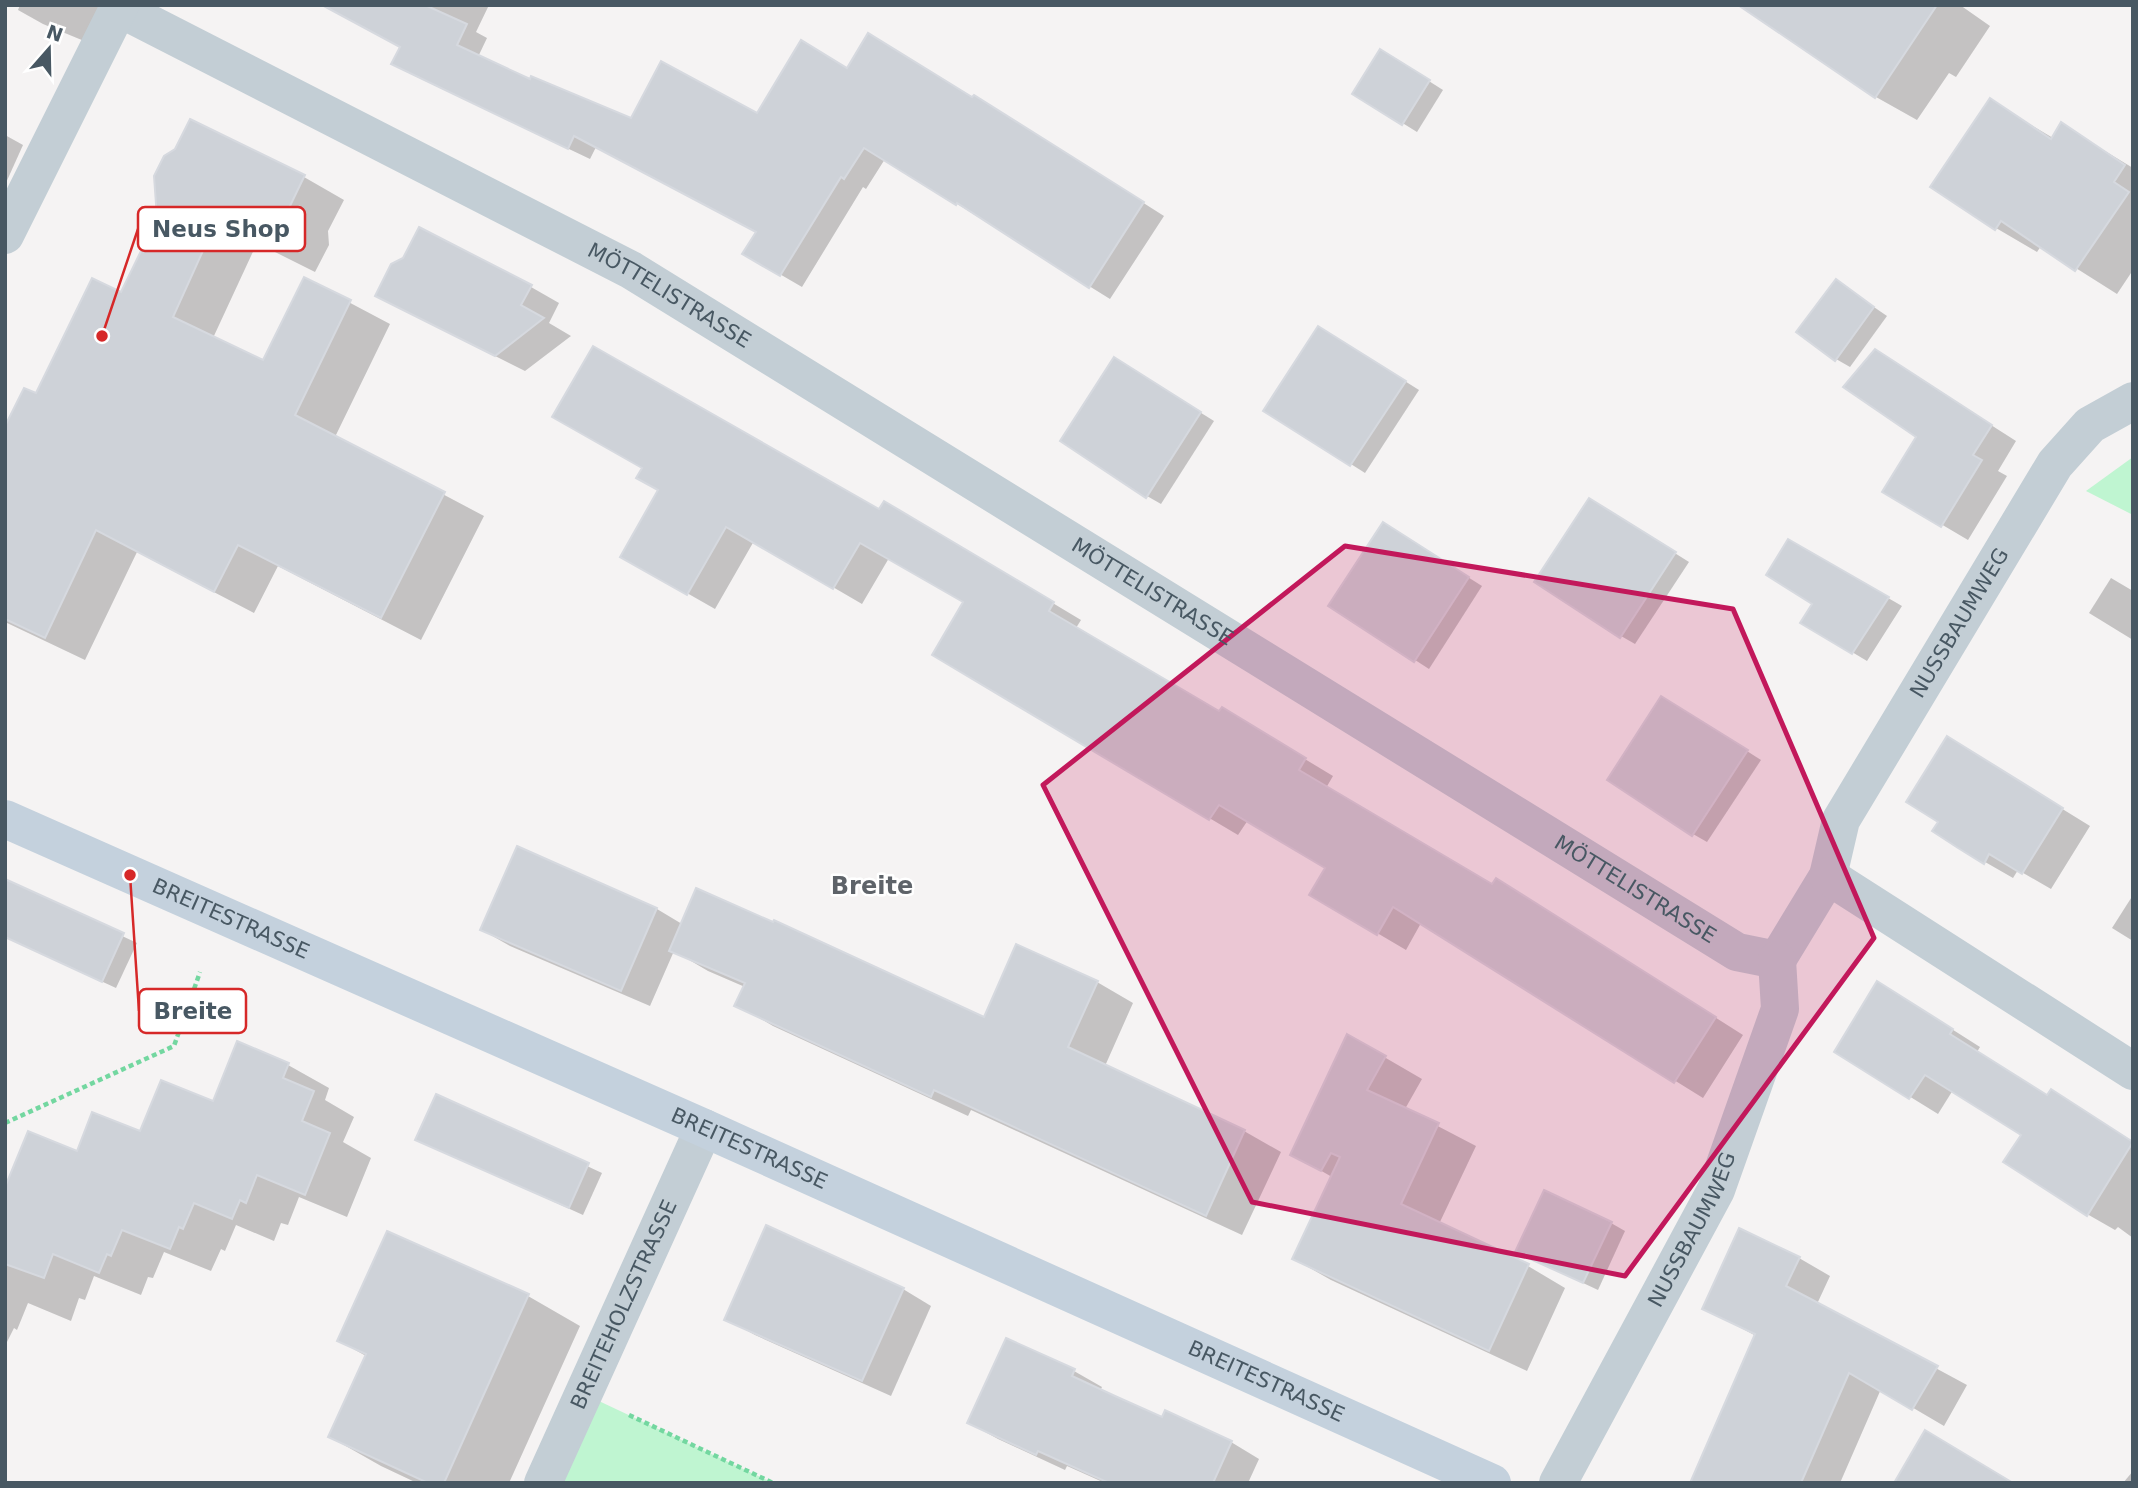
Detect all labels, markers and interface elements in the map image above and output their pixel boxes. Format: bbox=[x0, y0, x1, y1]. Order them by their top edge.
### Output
north arrow bbox=[14, 14, 84, 84]
text: N bbox=[44, 20, 66, 46]
callout: Neus Shop bbox=[138, 207, 305, 251]
text: Neus Shop bbox=[152, 216, 290, 242]
street label: MÖTTELISTRASSE bbox=[584, 238, 755, 353]
street label: MÖTTELISTRASSE bbox=[1067, 533, 1238, 651]
street label: NUSSBAUMWEG bbox=[1905, 544, 2014, 702]
street label: MÖTTELISTRASSE bbox=[1550, 830, 1720, 948]
district label: Breite bbox=[831, 872, 913, 900]
street label: BREITESTRASSE bbox=[149, 874, 313, 964]
callout: Breite bbox=[139, 989, 246, 1033]
text: Breite bbox=[154, 998, 232, 1024]
street label: BREITESTRASSE bbox=[667, 1103, 831, 1194]
street label: NUSSBAUMWEG bbox=[1643, 1149, 1740, 1311]
street label: BREITEHOLZSTRASSE bbox=[566, 1196, 682, 1413]
street label: BREITESTRASSE bbox=[1184, 1336, 1348, 1427]

